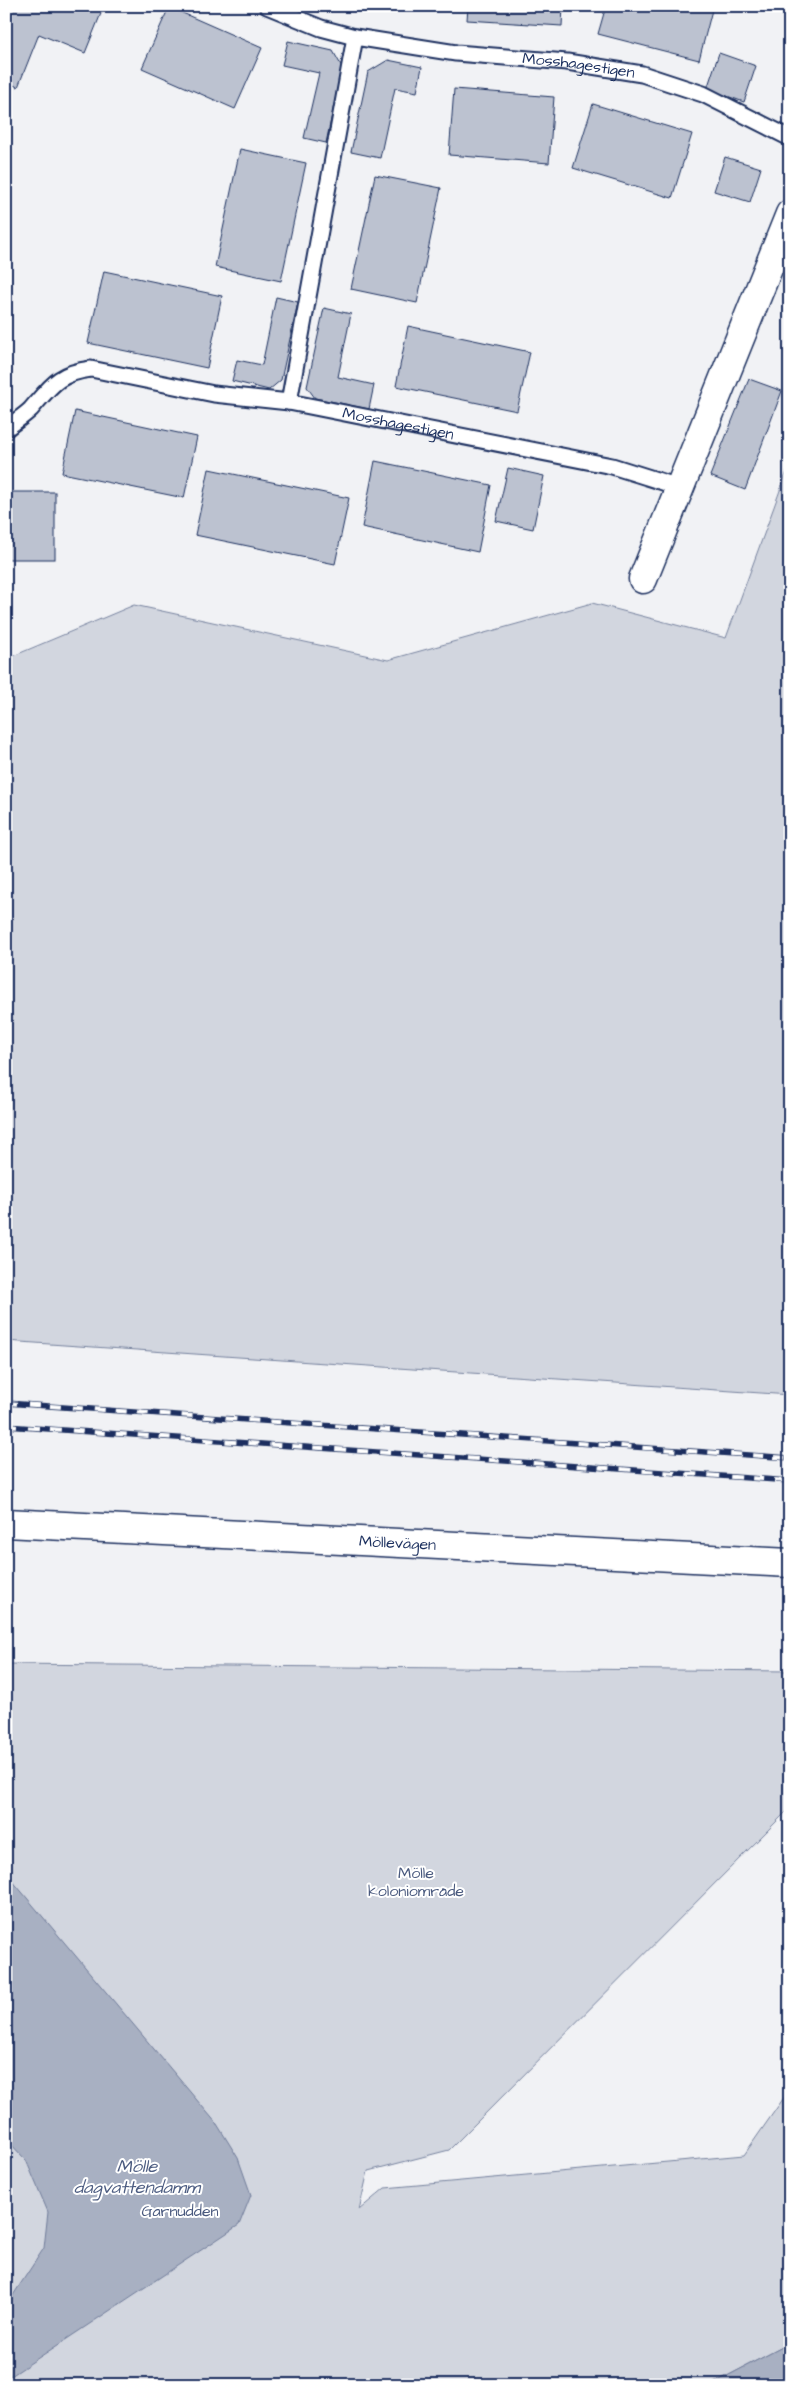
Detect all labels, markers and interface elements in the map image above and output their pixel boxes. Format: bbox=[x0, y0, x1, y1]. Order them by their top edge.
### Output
street label: Mosshagestigen bbox=[522, 47, 636, 84]
street label: Mosshagestigen bbox=[341, 402, 456, 445]
street label: Möllevägen bbox=[358, 1530, 437, 1556]
park label: Mölle koloniområde bbox=[368, 1862, 464, 1902]
water label: Mölle dagvattendamm bbox=[74, 2154, 202, 2201]
park label: Garnudden bbox=[141, 2200, 219, 2222]

